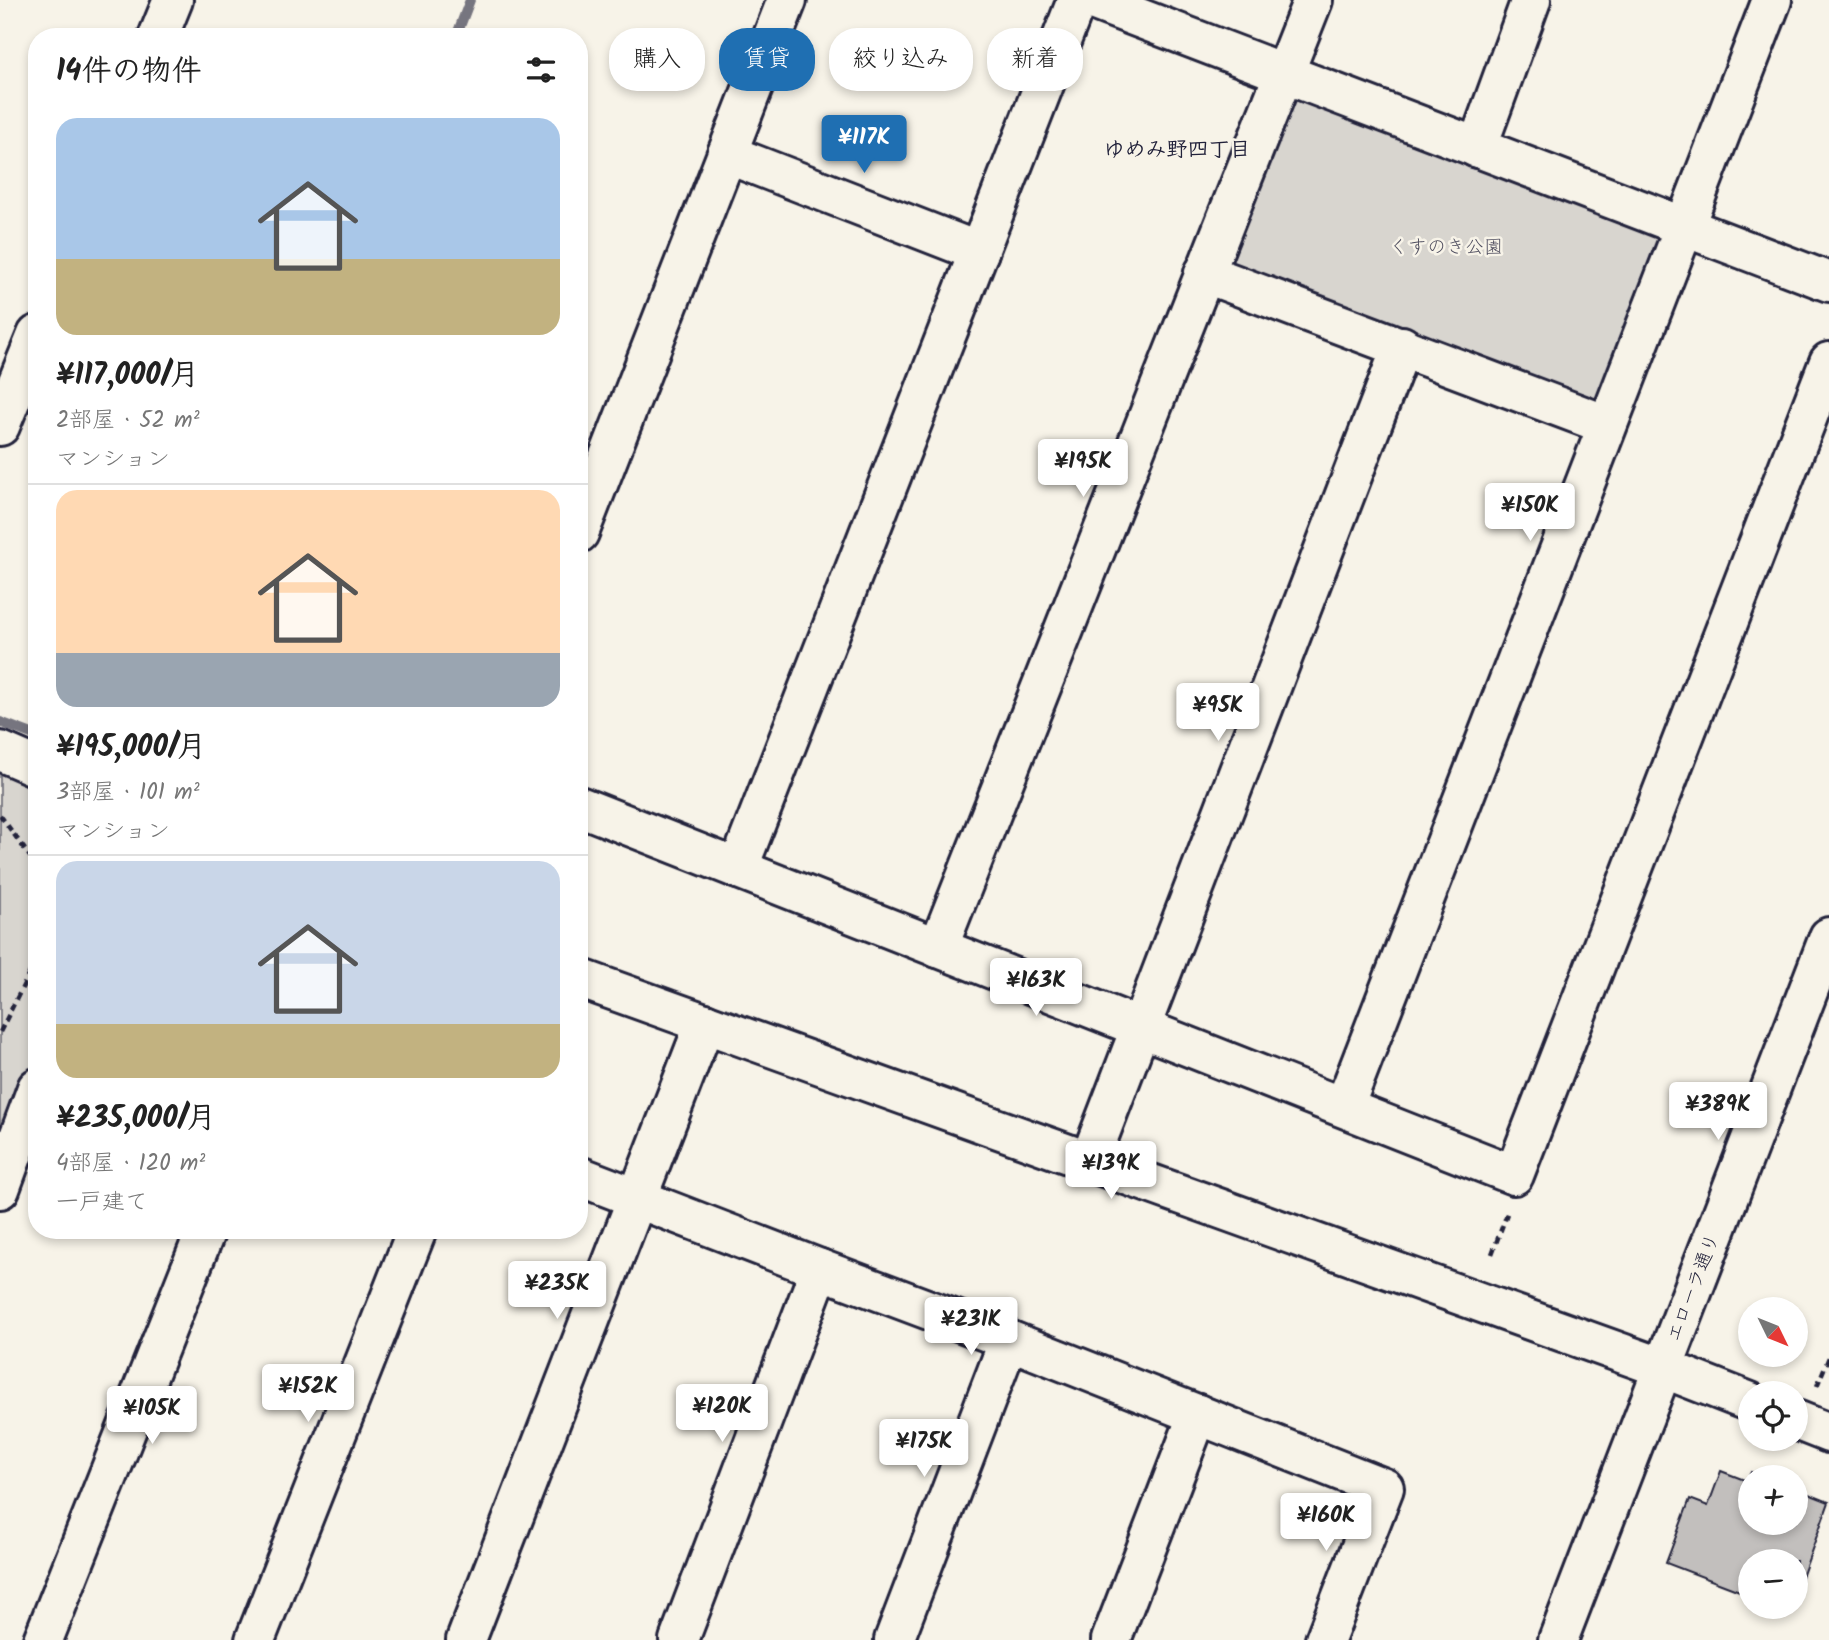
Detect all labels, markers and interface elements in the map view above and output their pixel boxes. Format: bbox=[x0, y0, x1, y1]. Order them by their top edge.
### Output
chip: 購入 bbox=[609, 28, 705, 91]
chip: 賃貸 bbox=[719, 28, 815, 91]
chip: 絞り込み bbox=[829, 28, 973, 91]
chip: 新着 bbox=[987, 28, 1083, 91]
text: 14件の物件 bbox=[56, 48, 201, 96]
icon: filters bbox=[522, 51, 560, 89]
pin: ¥117K bbox=[815, 116, 913, 175]
text: ¥117K bbox=[838, 120, 890, 156]
district label: ゆめみ野四丁目 bbox=[1104, 134, 1251, 167]
icon: home bbox=[245, 163, 371, 289]
park label: くすのき公園 bbox=[1389, 233, 1503, 263]
text: ¥117,000/月 bbox=[56, 352, 199, 400]
text: 2部屋 · 52 m² bbox=[56, 403, 200, 439]
pin: ¥195K bbox=[1034, 440, 1132, 499]
text: マンション bbox=[56, 442, 170, 478]
text: ¥195K bbox=[1054, 444, 1112, 480]
pin: ¥150K bbox=[1481, 484, 1579, 543]
text: ¥150K bbox=[1501, 488, 1559, 524]
icon: home bbox=[245, 535, 371, 661]
pin: ¥95K bbox=[1177, 684, 1259, 743]
text: ¥95K bbox=[1192, 688, 1244, 724]
text: ¥195,000/月 bbox=[56, 724, 206, 772]
text: 3部屋 · 101 m² bbox=[56, 775, 200, 811]
text: マンション bbox=[56, 814, 170, 850]
icon: home bbox=[245, 906, 371, 1032]
pin: ¥163K bbox=[987, 958, 1085, 1018]
text: ¥163K bbox=[1006, 963, 1066, 999]
pin: ¥389K bbox=[1669, 1082, 1767, 1142]
text: ¥389K bbox=[1685, 1087, 1751, 1123]
text: ¥235,000/月 bbox=[56, 1095, 216, 1143]
pin: ¥139K bbox=[1062, 1142, 1160, 1201]
text: 4部屋 · 120 m² bbox=[56, 1146, 205, 1182]
text: ¥139K bbox=[1081, 1146, 1141, 1182]
text: 一戸建て bbox=[56, 1185, 148, 1221]
street label: エローラ通り bbox=[1660, 1229, 1728, 1347]
pin: ¥235K bbox=[508, 1262, 606, 1321]
text: ¥235K bbox=[524, 1266, 590, 1302]
north arrow bbox=[1738, 1297, 1808, 1367]
map controls bbox=[1738, 1297, 1808, 1619]
pin: ¥231K bbox=[922, 1298, 1020, 1357]
text: ¥231K bbox=[941, 1302, 1001, 1338]
pin: ¥152K bbox=[259, 1364, 357, 1424]
text: ¥152K bbox=[278, 1369, 338, 1405]
button: locate bbox=[1738, 1381, 1808, 1451]
pin: ¥120K bbox=[673, 1384, 771, 1444]
pin: ¥105K bbox=[103, 1386, 201, 1446]
text: ¥120K bbox=[692, 1389, 752, 1425]
text: ¥105K bbox=[123, 1391, 181, 1427]
pin: ¥175K bbox=[875, 1420, 973, 1479]
text: ¥175K bbox=[895, 1424, 953, 1460]
button: + bbox=[1738, 1465, 1808, 1535]
pin: ¥160K bbox=[1277, 1494, 1375, 1553]
text: ¥160K bbox=[1296, 1498, 1356, 1534]
button: − bbox=[1738, 1549, 1808, 1619]

